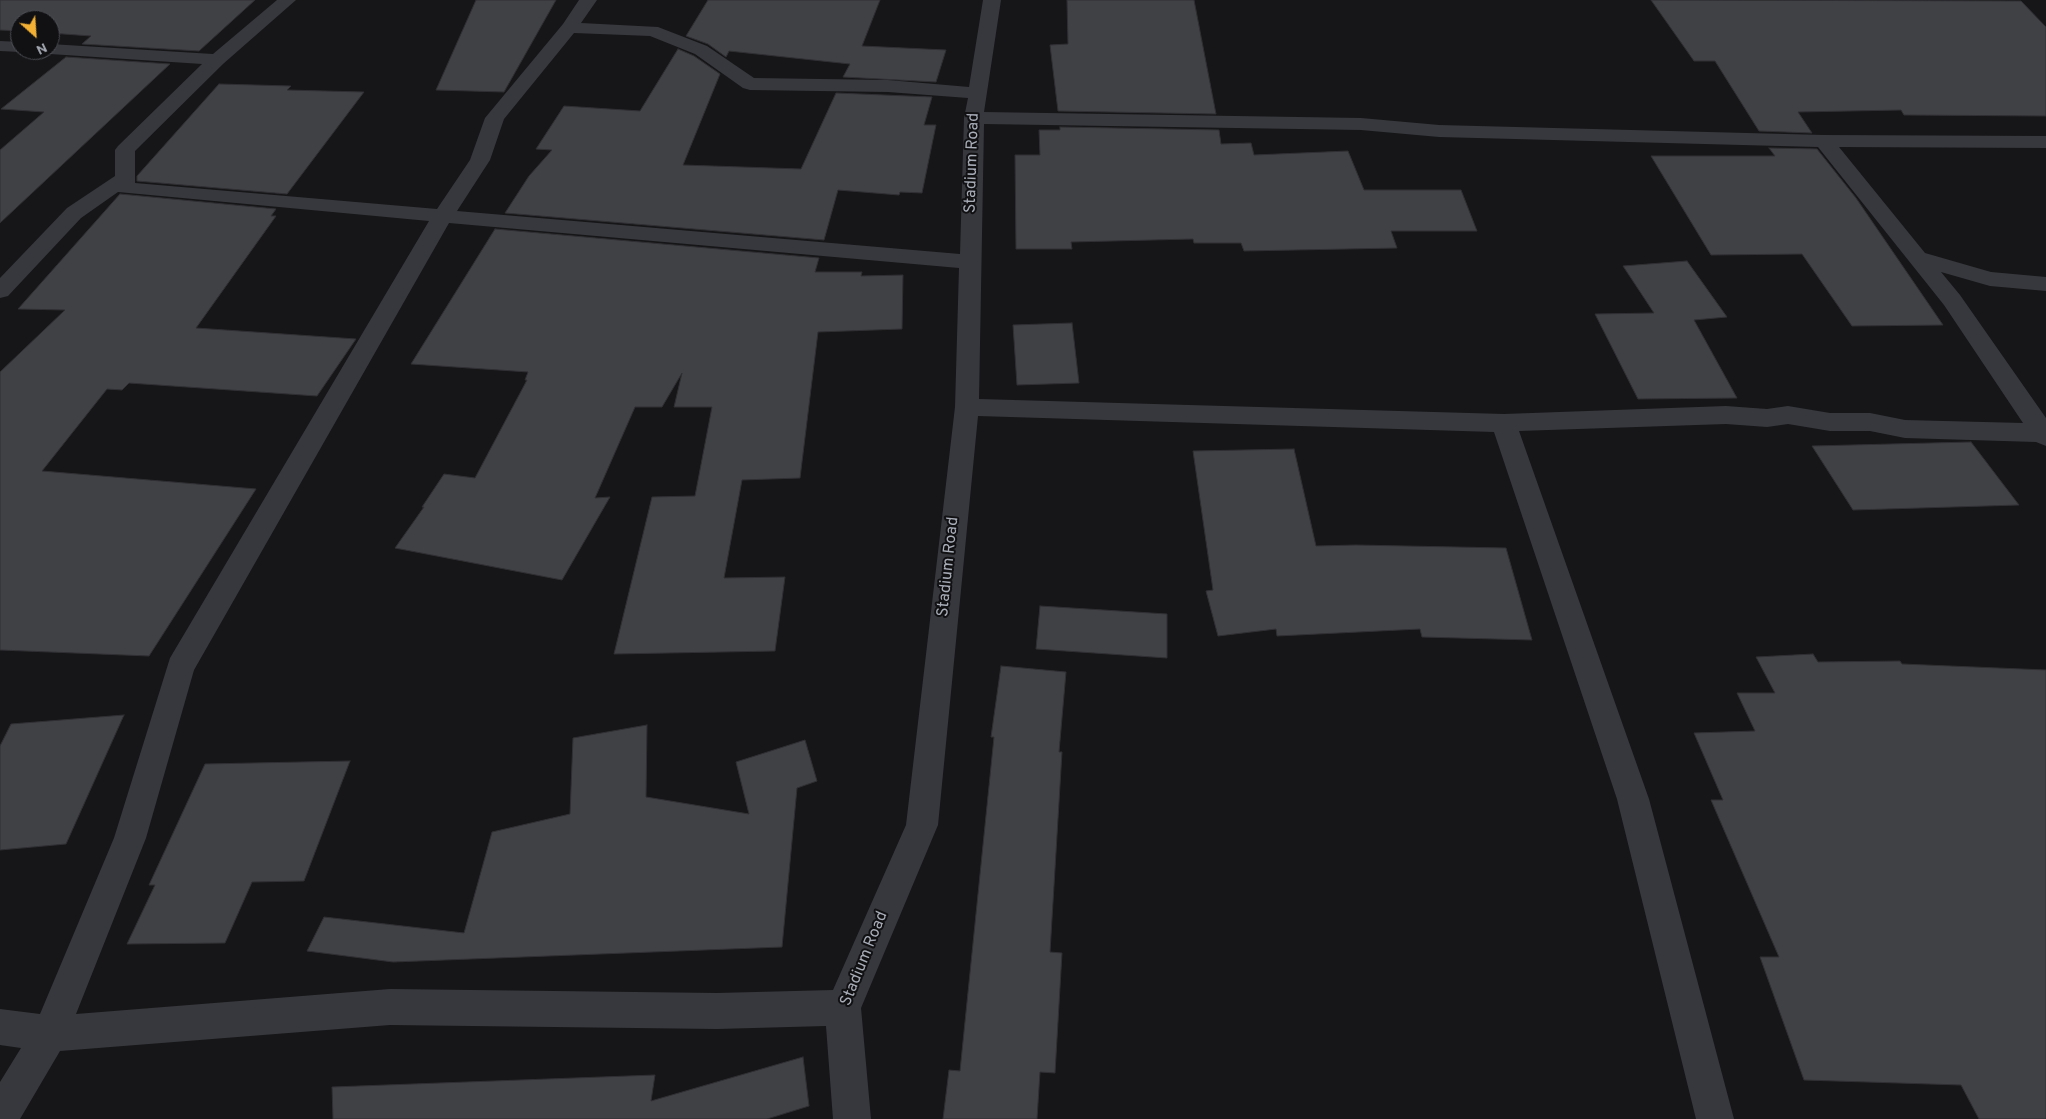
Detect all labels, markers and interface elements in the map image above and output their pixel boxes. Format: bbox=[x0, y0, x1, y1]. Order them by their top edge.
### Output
north arrow bbox=[10, 10, 60, 60]
text: N bbox=[33, 38, 50, 58]
street label: Stadium Road bbox=[962, 112, 984, 214]
street label: Stadium Road bbox=[934, 516, 964, 618]
street label: Stadium Road bbox=[837, 909, 893, 1009]

